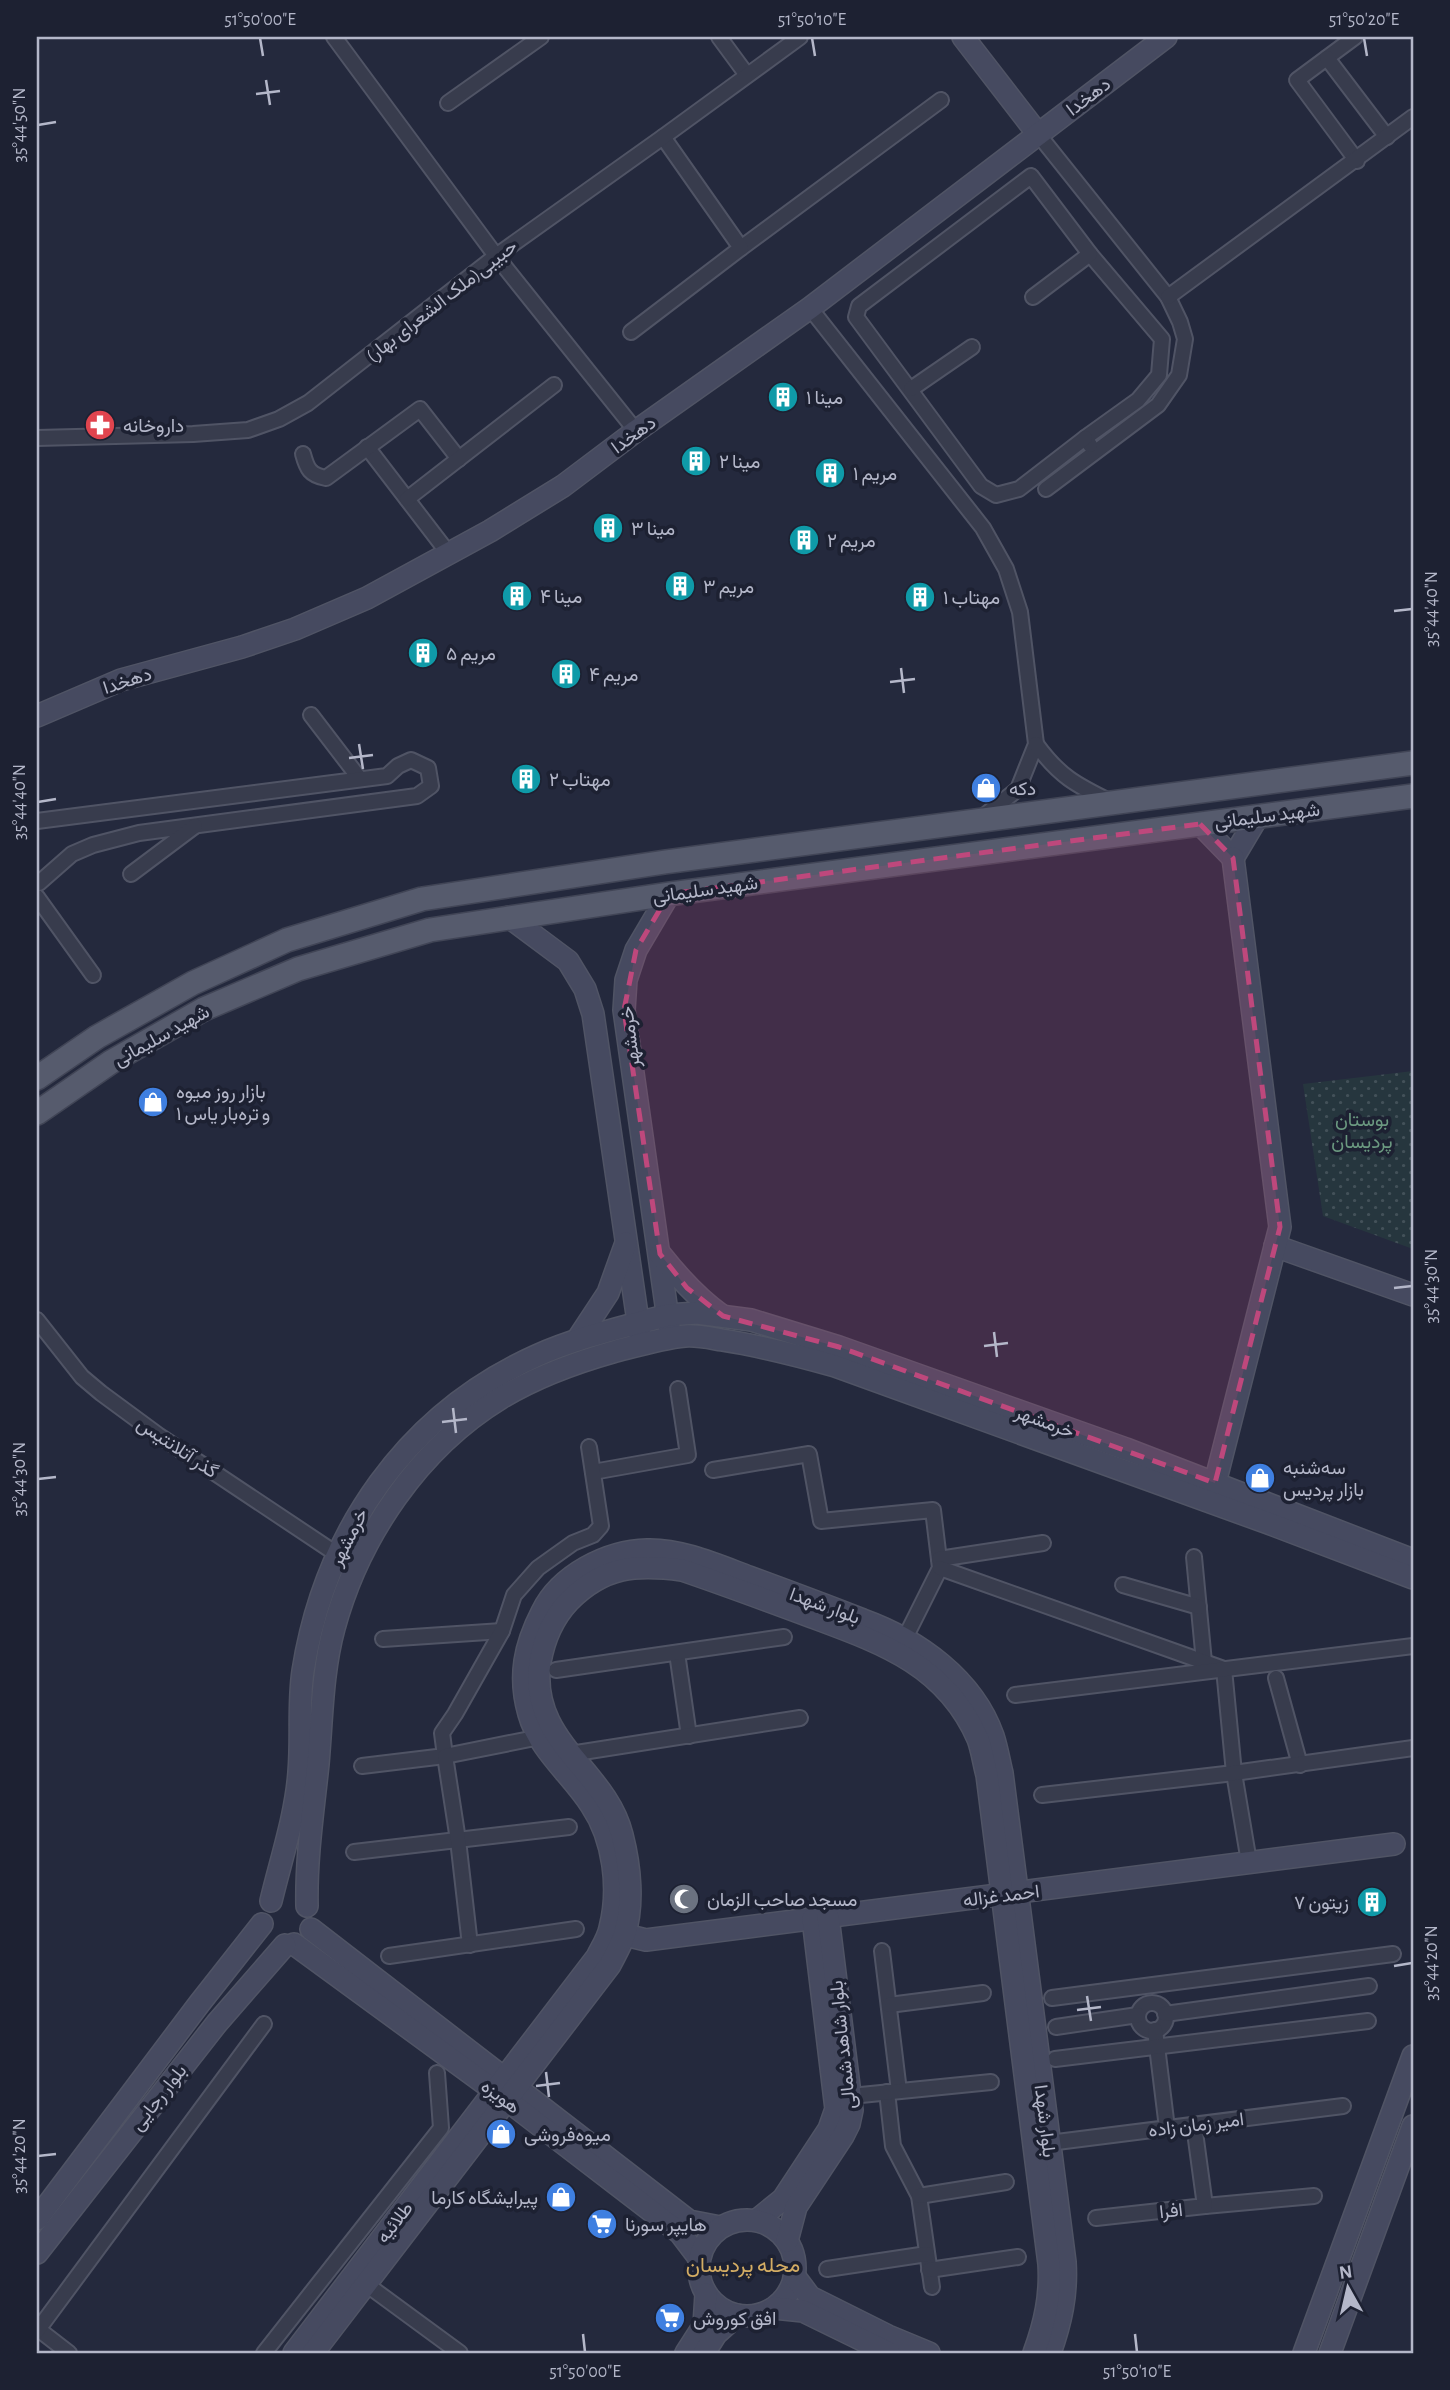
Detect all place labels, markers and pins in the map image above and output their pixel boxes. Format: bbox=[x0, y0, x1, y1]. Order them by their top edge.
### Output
building icon: مینا ۱ bbox=[766, 380, 800, 414]
place label: مینا ۱ bbox=[806, 389, 843, 409]
pharmacy icon: داروخانه bbox=[83, 408, 117, 442]
place label: داروخانه bbox=[123, 417, 184, 437]
building icon: مینا ۲ bbox=[679, 444, 713, 478]
place label: مینا ۲ bbox=[719, 453, 761, 473]
building icon: مریم ۱ bbox=[813, 456, 847, 490]
place label: مریم ۱ bbox=[853, 465, 897, 486]
building icon: مینا ۳ bbox=[591, 511, 625, 545]
place label: مینا ۳ bbox=[631, 520, 675, 540]
building icon: مریم ۲ bbox=[787, 523, 821, 557]
place label: مریم ۲ bbox=[827, 532, 876, 553]
building icon: مریم ۳ bbox=[663, 569, 697, 603]
place label: مریم ۳ bbox=[703, 578, 754, 599]
building icon: مینا ۴ bbox=[500, 579, 534, 613]
building icon: مهتاب ۱ bbox=[903, 580, 937, 614]
place label: مینا ۴ bbox=[540, 588, 582, 608]
place label: مهتاب ۱ bbox=[943, 589, 1000, 609]
building icon: مریم ۵ bbox=[406, 636, 440, 670]
place label: مریم ۵ bbox=[446, 645, 496, 666]
building icon: مریم ۴ bbox=[549, 657, 583, 691]
place label: مریم ۴ bbox=[589, 666, 638, 687]
building icon: مهتاب ۲ bbox=[509, 762, 543, 796]
place label: مهتاب ۲ bbox=[549, 771, 611, 791]
shop icon: دکه bbox=[969, 771, 1003, 805]
place label: دکه bbox=[1009, 780, 1036, 799]
place label: بازار روز میوه و تره‌بار یاس ۱ bbox=[176, 1083, 270, 1125]
shop icon: بازار روز میوه و تره‌بار یاس ۱ bbox=[136, 1085, 170, 1119]
place label: سه‌شنبه بازار پردیس bbox=[1283, 1459, 1364, 1503]
shop icon: سه‌شنبه بازار پردیس bbox=[1243, 1461, 1277, 1495]
mosque icon: مسجد صاحب الزمان bbox=[667, 1882, 701, 1916]
building icon: زیتون ۷ bbox=[1355, 1885, 1389, 1919]
place label: مسجد صاحب الزمان bbox=[707, 1891, 857, 1911]
place label: زیتون ۷ bbox=[1294, 1894, 1349, 1914]
shop icon: میوه‌فروشی bbox=[484, 2117, 518, 2151]
place label: میوه‌فروشی bbox=[524, 2126, 611, 2146]
shop icon: پیرایشگاه کارما bbox=[544, 2180, 578, 2214]
place label: پیرایشگاه کارما bbox=[431, 2188, 538, 2211]
supermarket icon: هایپر سورنا bbox=[585, 2207, 619, 2241]
place label: هایپر سورنا bbox=[625, 2216, 707, 2238]
supermarket icon: افق کوروش bbox=[653, 2301, 687, 2335]
place label: افق کوروش bbox=[693, 2310, 776, 2330]

